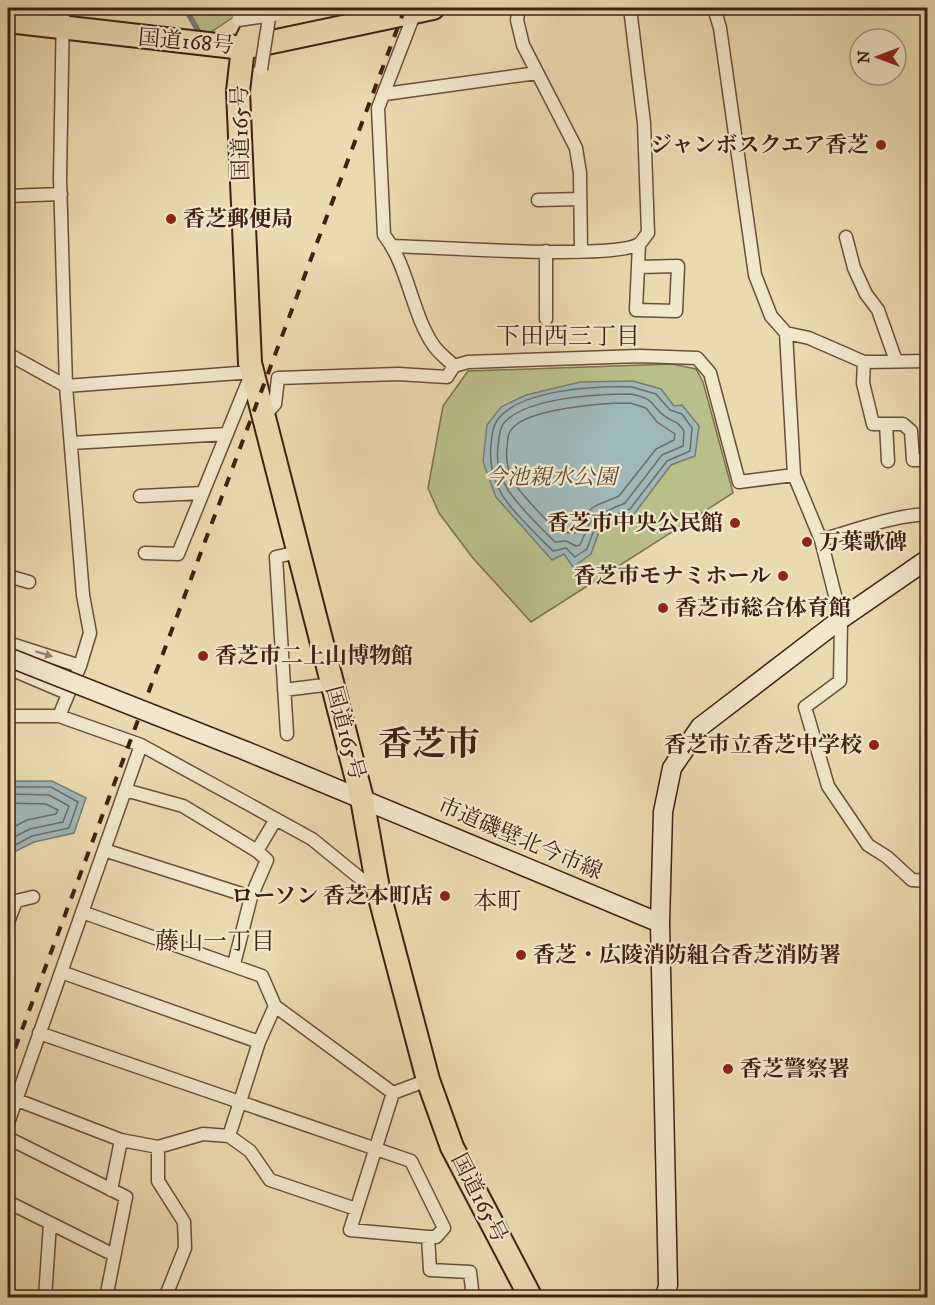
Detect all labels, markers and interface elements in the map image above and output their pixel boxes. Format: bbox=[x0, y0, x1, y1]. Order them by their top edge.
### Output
street label: 国道168号 bbox=[137, 24, 235, 60]
north arrow bbox=[848, 27, 908, 87]
text: N bbox=[854, 50, 874, 64]
street label: 国道165号 bbox=[227, 85, 255, 181]
place label: ジャンボスクエア香芝 bbox=[650, 132, 869, 159]
marker: ジャンボスクエア香芝 bbox=[874, 138, 888, 152]
place label: 香芝郵便局 bbox=[183, 206, 293, 233]
marker: 香芝郵便局 bbox=[164, 212, 178, 226]
district label: 下田西三丁目 bbox=[496, 322, 640, 352]
park label: 今池親水公園 bbox=[485, 464, 620, 491]
place label: 香芝市中央公民館 bbox=[547, 510, 723, 537]
marker: 香芝市中央公民館 bbox=[728, 516, 742, 530]
place label: 万葉歌碑 bbox=[819, 529, 907, 556]
marker: 万葉歌碑 bbox=[800, 535, 814, 549]
place label: 香芝市モナミホール bbox=[573, 563, 771, 590]
marker: 香芝市モナミホール bbox=[776, 569, 790, 583]
place label: 香芝市総合体育館 bbox=[675, 595, 851, 622]
marker: 香芝市総合体育館 bbox=[656, 601, 670, 615]
place label: 香芝市二上山博物館 bbox=[215, 643, 413, 670]
marker: 香芝市二上山博物館 bbox=[196, 649, 210, 663]
one-way arrow bbox=[35, 650, 53, 659]
street label: 国道165号 bbox=[319, 683, 371, 783]
district label: 香芝市 bbox=[378, 724, 480, 766]
place label: 香芝市立香芝中学校 bbox=[664, 732, 862, 759]
marker: 香芝市立香芝中学校 bbox=[867, 738, 881, 752]
street label: 市道磯壁北今市線 bbox=[434, 792, 606, 886]
place label: ローソン 香芝本町店 bbox=[231, 883, 433, 910]
district label: 本町 bbox=[473, 887, 521, 917]
marker: ローソン 香芝本町店 bbox=[438, 889, 452, 903]
district label: 藤山一丁目 bbox=[155, 927, 275, 957]
place label: 香芝・広陵消防組合香芝消防署 bbox=[533, 942, 841, 969]
marker: 香芝・広陵消防組合香芝消防署 bbox=[514, 948, 528, 962]
place label: 香芝警察署 bbox=[740, 1056, 850, 1083]
marker: 香芝警察署 bbox=[721, 1062, 735, 1076]
street label: 国道165号 bbox=[445, 1149, 513, 1247]

